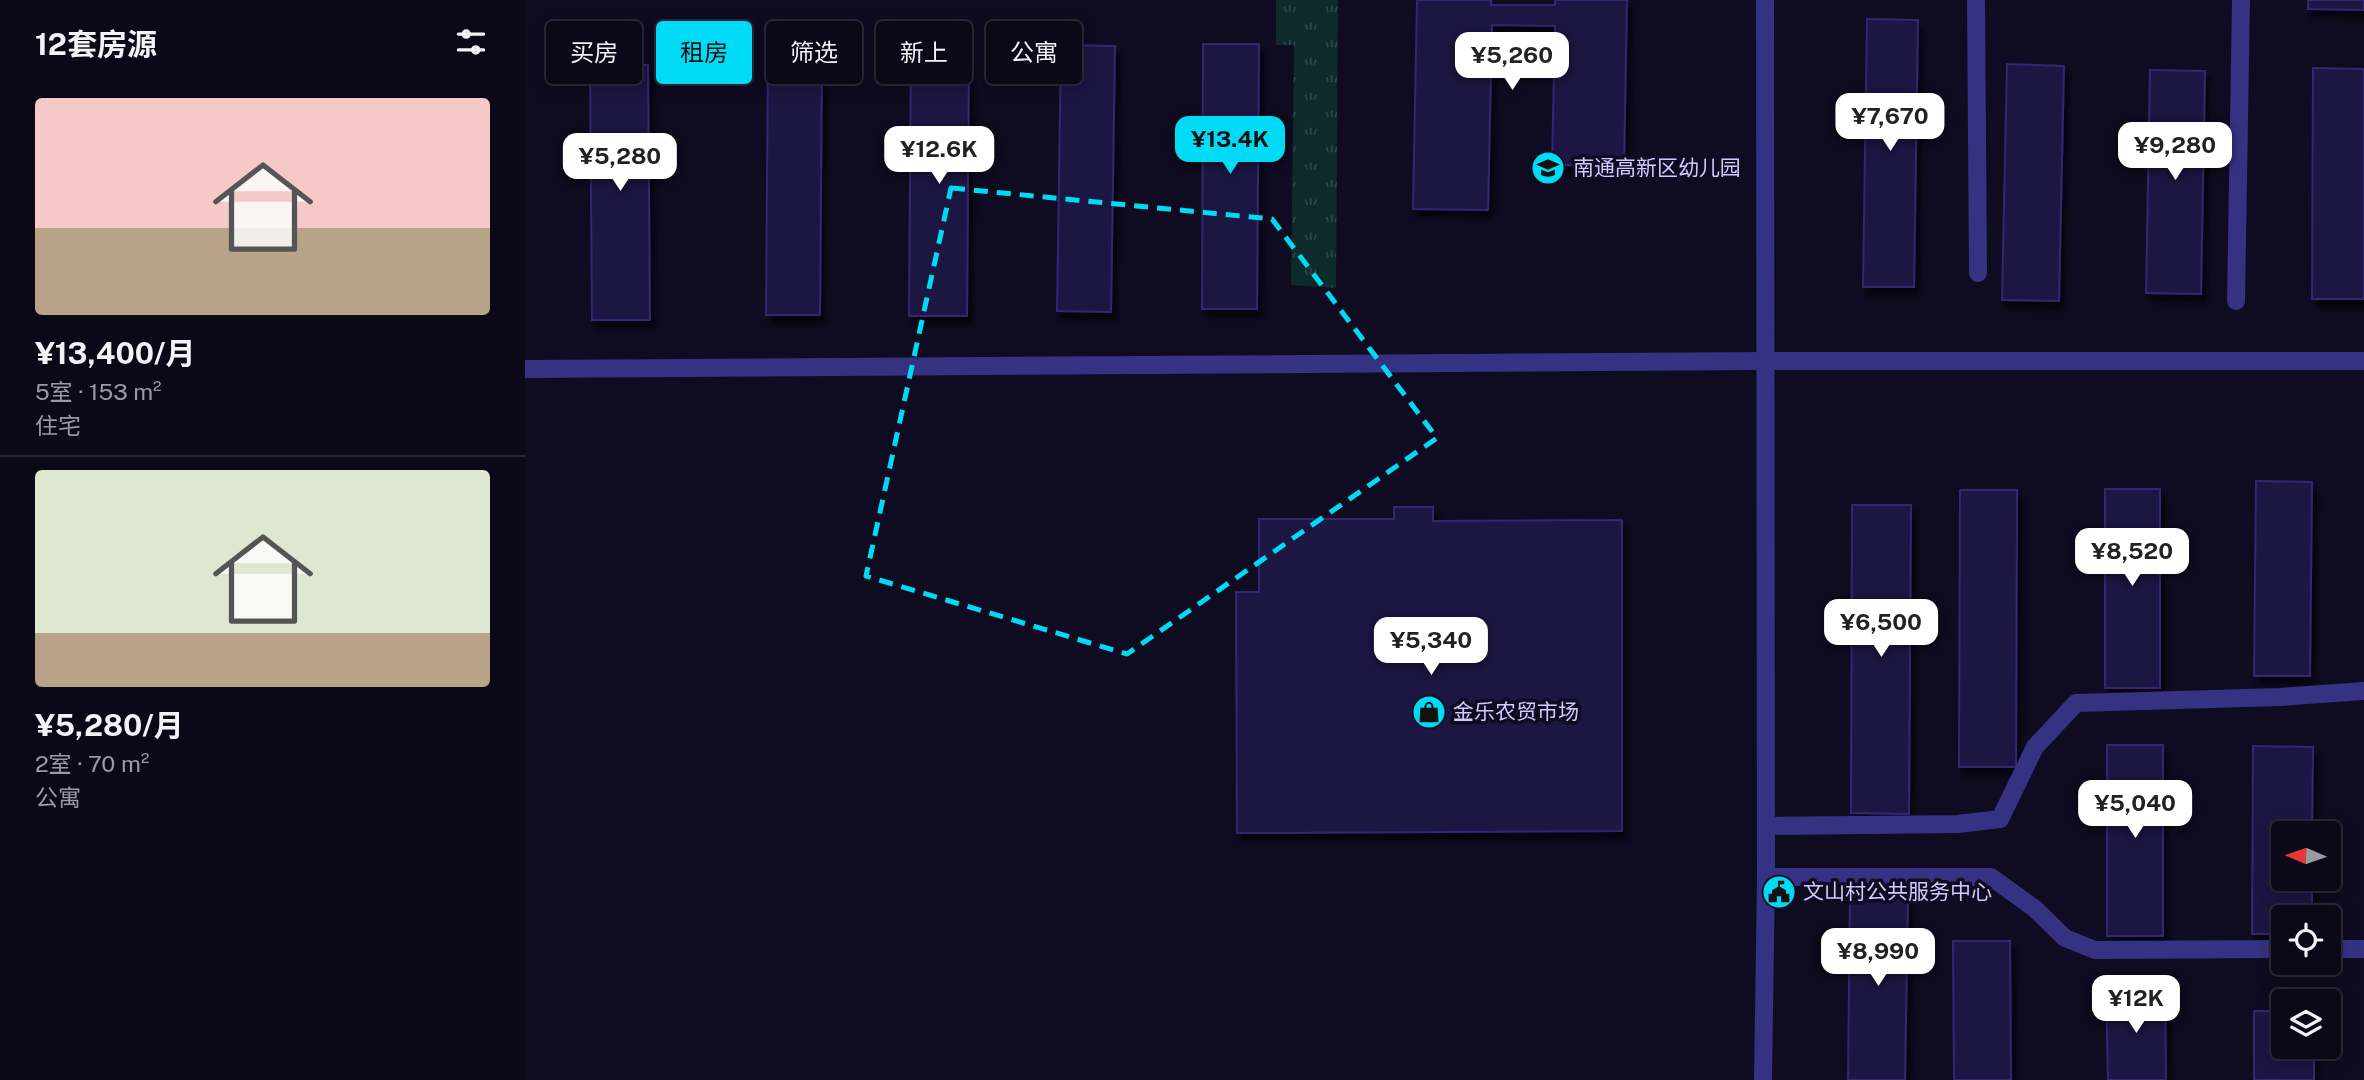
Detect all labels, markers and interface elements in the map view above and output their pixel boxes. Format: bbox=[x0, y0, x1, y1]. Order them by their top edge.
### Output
chip: 买房 bbox=[546, 21, 642, 84]
chip: 租房 bbox=[656, 21, 752, 84]
chip: 筛选 bbox=[766, 21, 862, 84]
chip: 新上 bbox=[876, 21, 972, 84]
chip: 公寓 bbox=[986, 21, 1082, 84]
icon: filters bbox=[452, 23, 490, 61]
text: 12套房源 bbox=[35, 26, 157, 62]
pin: ¥5,260 bbox=[1455, 32, 1569, 92]
text: ¥5,260 bbox=[1471, 41, 1553, 68]
pin: ¥7,670 bbox=[1833, 94, 1947, 153]
text: ¥7,670 bbox=[1851, 102, 1929, 129]
pin: ¥13.4K bbox=[1173, 116, 1287, 176]
pin: ¥9,280 bbox=[2118, 122, 2232, 182]
text: ¥13.4K bbox=[1191, 125, 1269, 152]
pin: ¥12.6K bbox=[882, 127, 996, 186]
text: ¥9,280 bbox=[2134, 131, 2216, 158]
pin: ¥5,280 bbox=[563, 134, 677, 193]
text: ¥12.6K bbox=[900, 135, 978, 162]
text: ¥5,280 bbox=[579, 142, 661, 169]
icon: home bbox=[200, 144, 326, 270]
school or university icon: 南通高新区幼儿园 bbox=[1529, 149, 1567, 187]
place label: 南通高新区幼儿园 bbox=[1573, 155, 1741, 180]
text: ¥13,400/月 bbox=[35, 335, 195, 371]
text: 5室 · 153 m² bbox=[35, 378, 162, 405]
text: 住宅 bbox=[35, 412, 81, 439]
icon: home bbox=[200, 516, 326, 642]
pin: ¥8,520 bbox=[2075, 528, 2189, 588]
text: ¥8,520 bbox=[2091, 537, 2173, 564]
pin: ¥6,500 bbox=[1824, 600, 1938, 659]
text: ¥6,500 bbox=[1840, 608, 1922, 635]
pin: ¥5,340 bbox=[1374, 618, 1488, 677]
text: ¥5,340 bbox=[1390, 626, 1472, 653]
shop icon: 金乐农贸市场 bbox=[1410, 693, 1448, 731]
place label: 金乐农贸市场 bbox=[1453, 699, 1579, 724]
text: ¥5,280/月 bbox=[35, 707, 184, 743]
text: 2室 · 70 m² bbox=[35, 750, 149, 777]
pin: ¥5,040 bbox=[2078, 780, 2192, 840]
text: 公寓 bbox=[35, 784, 81, 811]
text: ¥5,040 bbox=[2094, 789, 2176, 816]
north arrow bbox=[2271, 821, 2341, 891]
map controls bbox=[2271, 821, 2341, 1059]
public building icon: 文山村公共服务中心 bbox=[1760, 873, 1798, 911]
place label: 文山村公共服务中心 bbox=[1803, 879, 1992, 904]
button: locate bbox=[2271, 905, 2341, 975]
pin: ¥8,990 bbox=[1821, 928, 1935, 988]
text: ¥8,990 bbox=[1837, 937, 1919, 964]
pin: ¥12K bbox=[2095, 976, 2177, 1035]
text: ¥12K bbox=[2108, 984, 2164, 1011]
button: layers bbox=[2271, 989, 2341, 1059]

